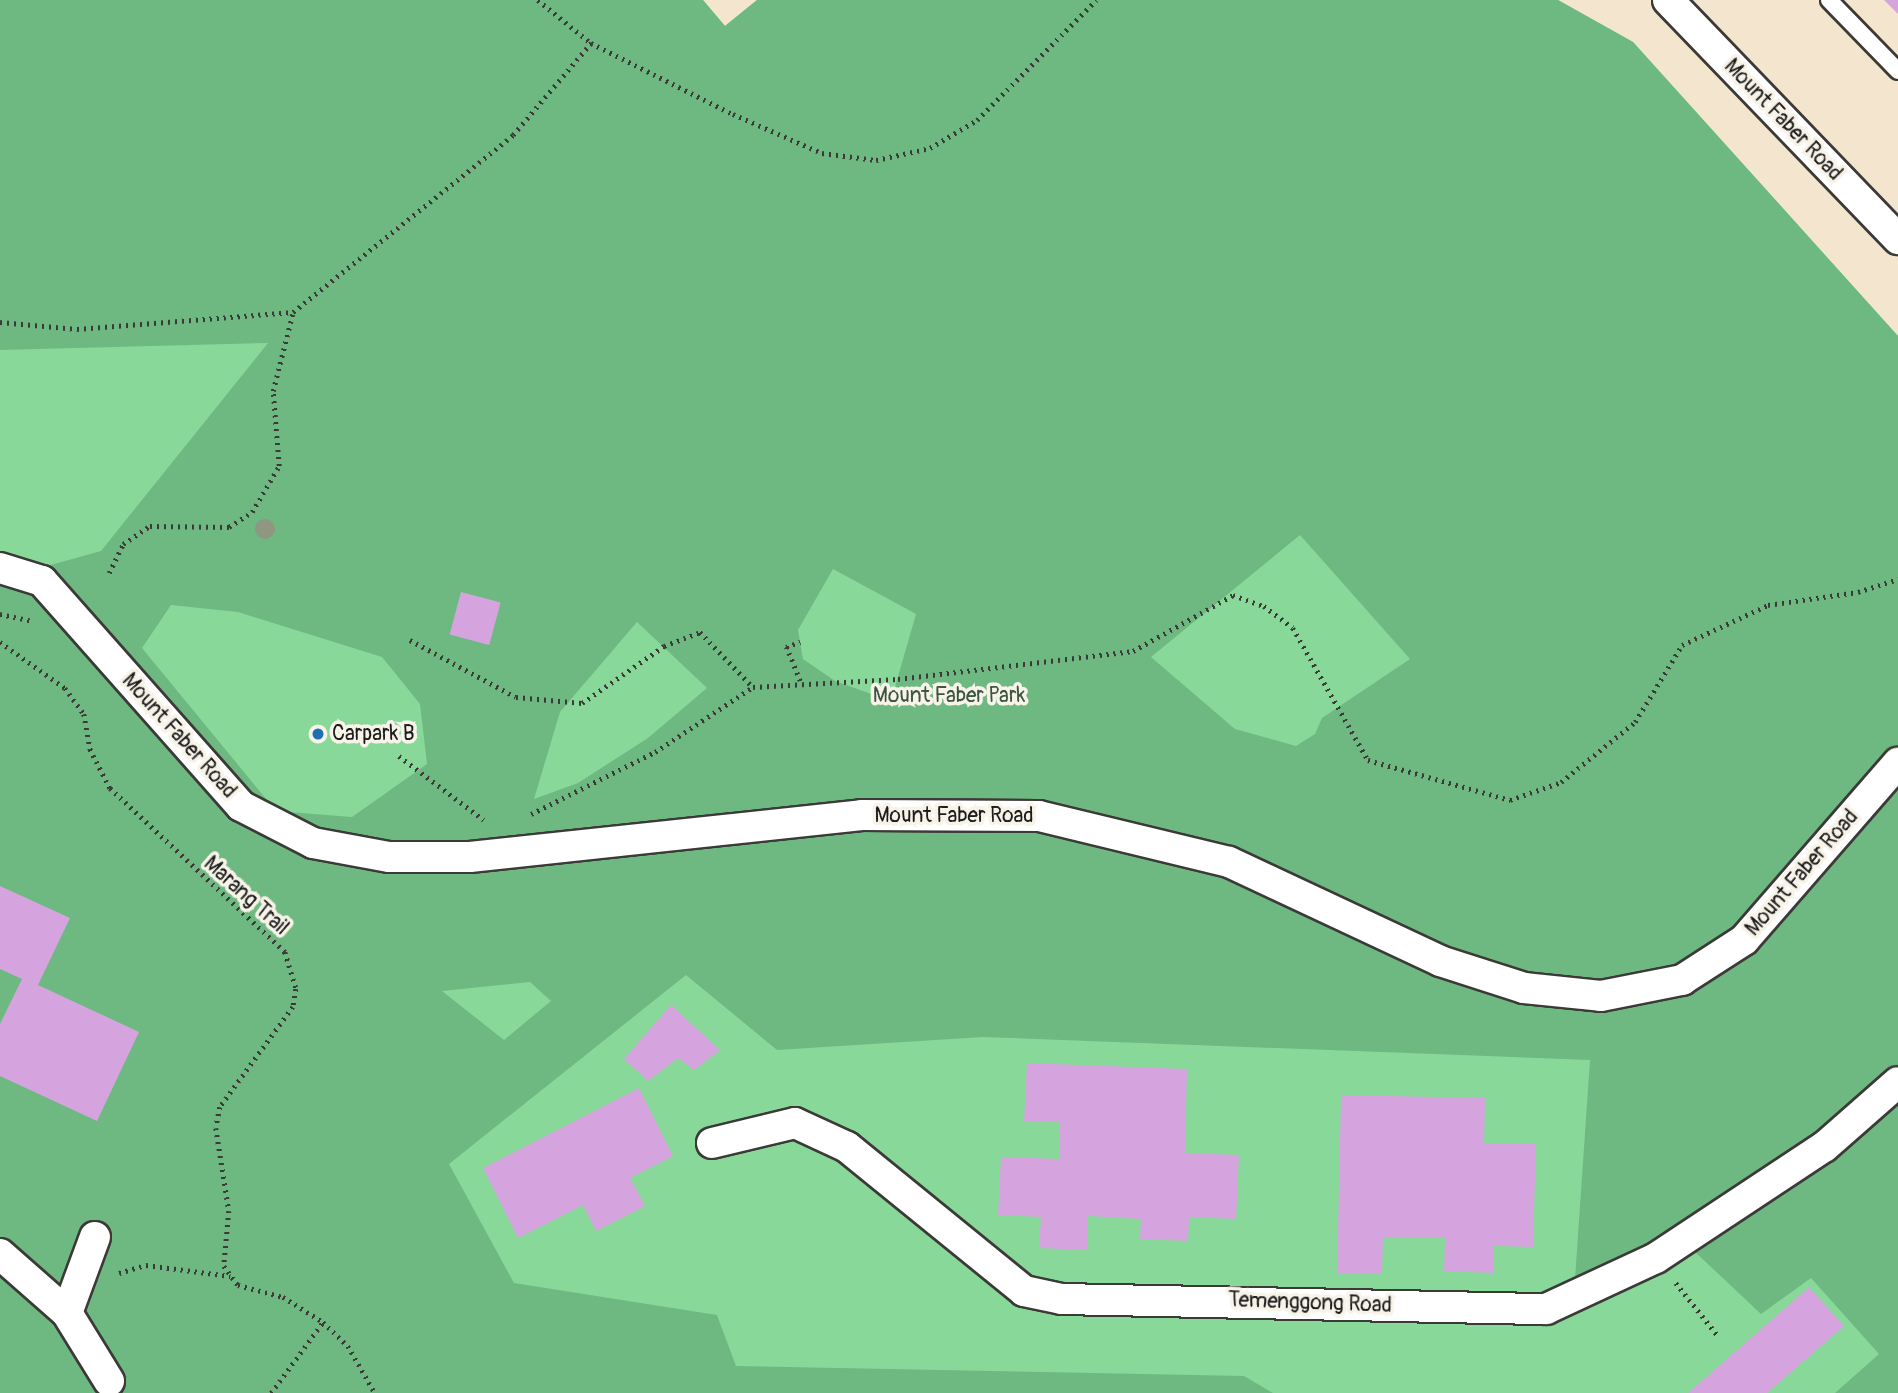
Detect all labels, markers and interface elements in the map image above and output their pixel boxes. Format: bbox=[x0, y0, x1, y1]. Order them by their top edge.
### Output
street label: Mount Faber Road bbox=[1719, 54, 1847, 186]
street label: Mount Faber Road bbox=[116, 668, 242, 804]
park label: Mount Faber Park bbox=[873, 683, 1025, 709]
place label: Carpark B bbox=[332, 721, 415, 747]
marker: Carpark B bbox=[310, 726, 326, 742]
street label: Mount Faber Road bbox=[874, 803, 1034, 829]
street label: Mount Faber Road bbox=[1740, 805, 1864, 941]
street label: Marang Trail bbox=[198, 851, 294, 941]
street label: Temenggong Road bbox=[1228, 1288, 1392, 1318]

